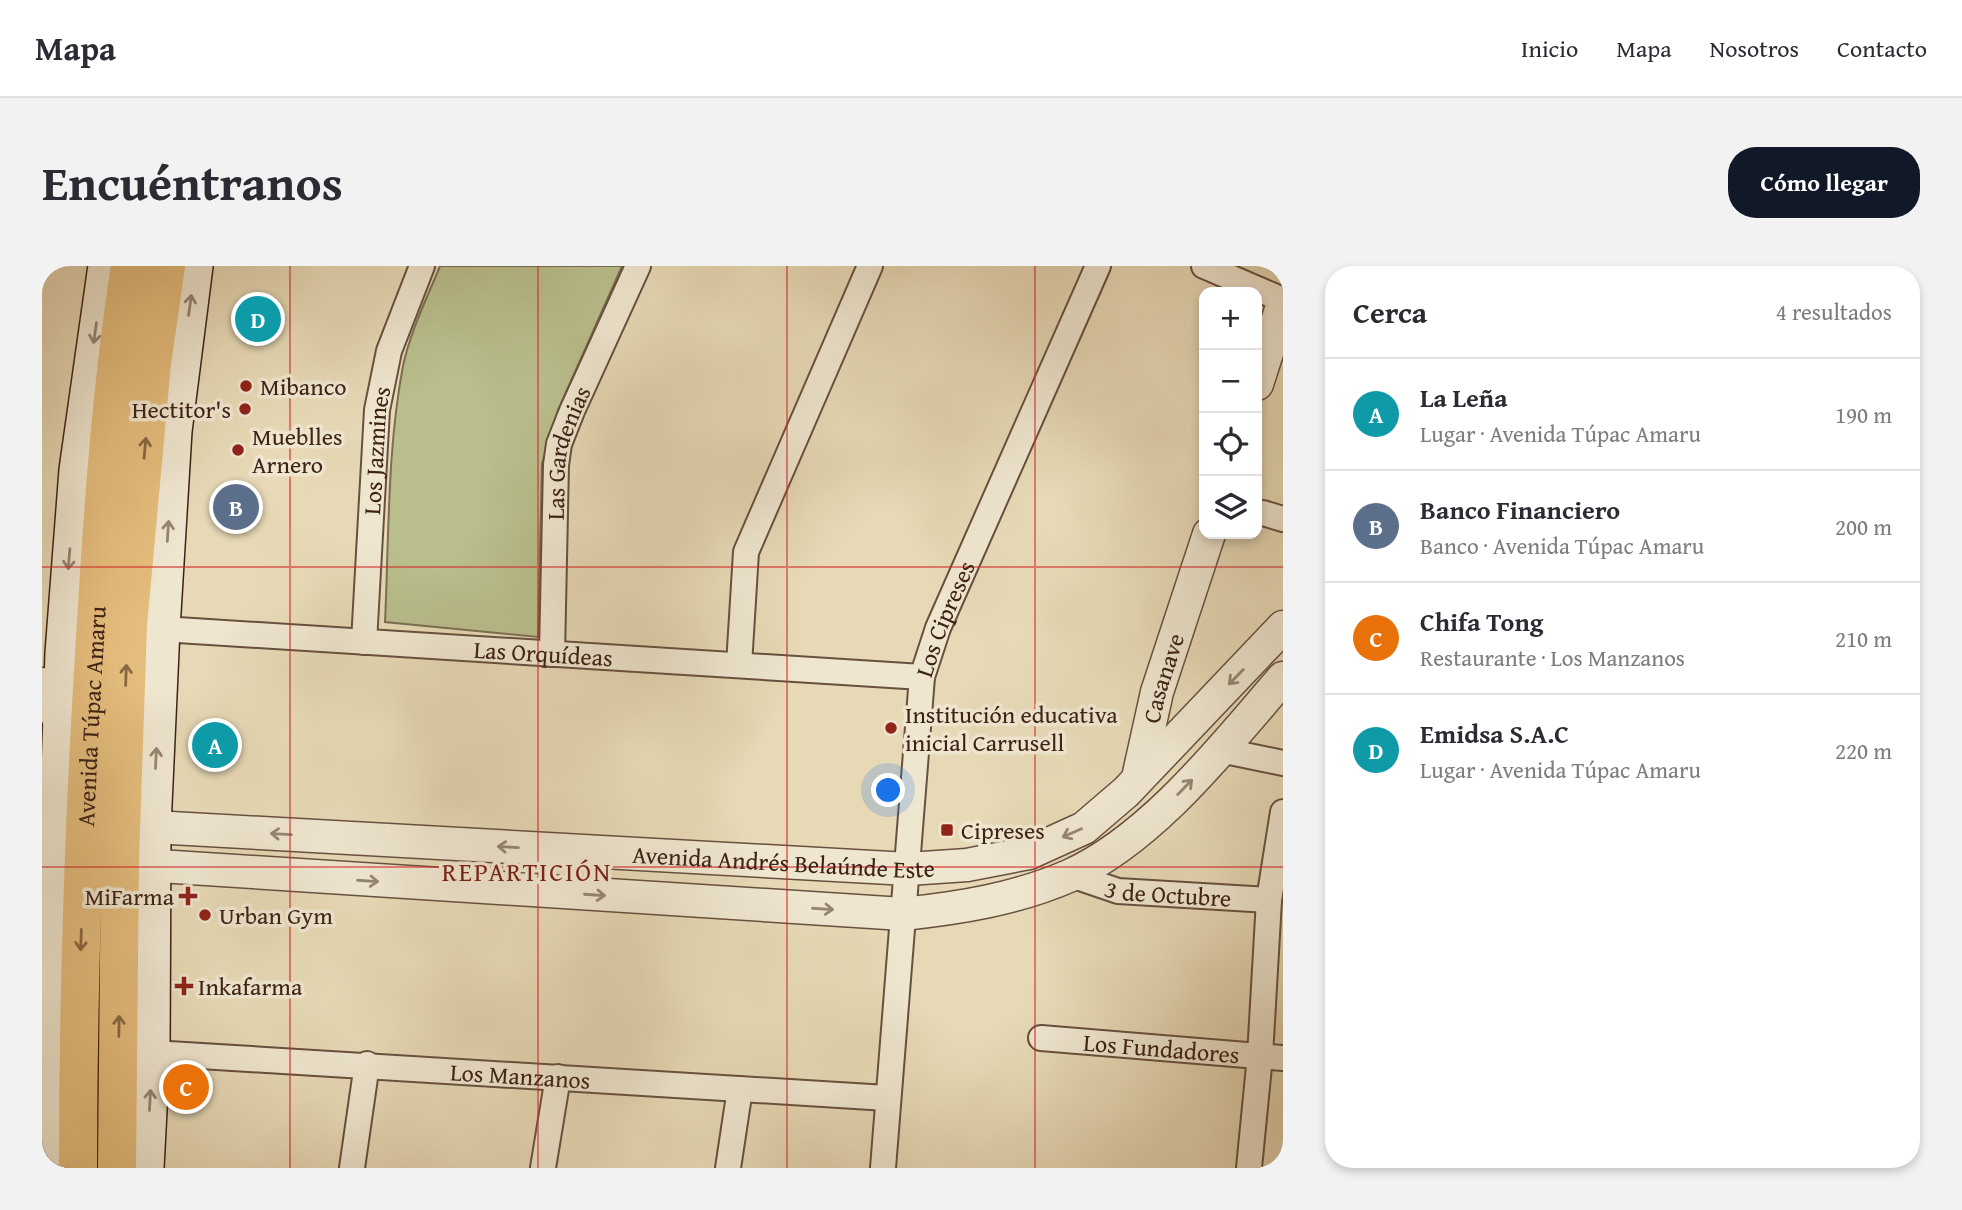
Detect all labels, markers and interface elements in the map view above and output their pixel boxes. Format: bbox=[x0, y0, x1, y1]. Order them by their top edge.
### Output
text: Mapa bbox=[35, 24, 116, 72]
text: Inicio bbox=[1521, 31, 1578, 66]
text: Mapa bbox=[1616, 31, 1672, 66]
text: Nosotros bbox=[1710, 31, 1799, 66]
text: Contacto bbox=[1837, 31, 1927, 66]
text: Encuéntranos bbox=[42, 146, 343, 218]
button: Cómo llegar bbox=[1728, 147, 1920, 218]
map controls bbox=[1199, 287, 1262, 539]
button: + bbox=[1199, 287, 1262, 350]
text: Cerca bbox=[1353, 290, 1427, 334]
pin: D bbox=[235, 293, 281, 345]
one-way arrow bbox=[184, 294, 197, 317]
text: 4 resultados bbox=[1776, 295, 1892, 328]
one-way arrow bbox=[88, 322, 101, 344]
button: − bbox=[1199, 350, 1262, 413]
place label: Mibanco bbox=[260, 369, 347, 404]
marker: Mibanco bbox=[238, 378, 254, 394]
text: La Leña bbox=[1420, 378, 1508, 417]
street label: Las Gardenias bbox=[537, 380, 599, 521]
street label: Los Jazmines bbox=[354, 383, 399, 516]
place label: Hectitor's bbox=[132, 392, 231, 427]
text: A bbox=[1369, 398, 1383, 431]
text: 190 m bbox=[1835, 398, 1892, 431]
marker: Hectitor's bbox=[237, 401, 253, 417]
button: locate bbox=[1199, 413, 1262, 476]
text: Lugar · Avenida Túpac Amaru bbox=[1420, 417, 1701, 450]
place label: Mueblles Arnero bbox=[252, 419, 343, 482]
one-way arrow bbox=[138, 437, 151, 460]
marker: Mueblles Arnero bbox=[230, 442, 246, 458]
button: layers bbox=[1199, 476, 1262, 539]
pin: B bbox=[213, 481, 259, 533]
text: Banco Financiero bbox=[1420, 490, 1620, 529]
text: B bbox=[1369, 510, 1383, 543]
text: 200 m bbox=[1835, 510, 1892, 543]
one-way arrow bbox=[162, 520, 175, 543]
text: Banco · Avenida Túpac Amaru bbox=[1420, 529, 1704, 562]
one-way arrow bbox=[62, 548, 75, 570]
street label: Los Cipreses bbox=[906, 555, 983, 681]
text: Chifa Tong bbox=[1420, 602, 1543, 641]
street label: Avenida Túpac Amaru bbox=[68, 605, 114, 827]
text: C bbox=[1369, 622, 1383, 655]
text: 210 m bbox=[1835, 622, 1892, 655]
street label: Casanave bbox=[1133, 628, 1193, 726]
street label: Las Orquídeas bbox=[473, 631, 614, 675]
text: Restaurante · Los Manzanos bbox=[1420, 641, 1685, 674]
one-way arrow bbox=[120, 663, 133, 686]
one-way arrow bbox=[1227, 668, 1244, 685]
place label: Institución educativa inicial Carrusell bbox=[905, 697, 1118, 760]
text: Emidsa S.A.C bbox=[1420, 714, 1569, 753]
pin: A bbox=[192, 719, 238, 771]
marker: Institución educativa inicial Carrusell bbox=[883, 720, 899, 736]
text: D bbox=[1369, 734, 1383, 767]
text: 220 m bbox=[1835, 734, 1892, 767]
one-way arrow bbox=[149, 747, 162, 770]
text: Lugar · Avenida Túpac Amaru bbox=[1420, 753, 1701, 786]
your location bbox=[871, 773, 905, 807]
one-way arrow bbox=[1176, 778, 1193, 795]
place label: Cipreses bbox=[961, 813, 1045, 848]
marker: Cipreses bbox=[939, 822, 955, 838]
one-way arrow bbox=[270, 827, 293, 840]
one-way arrow bbox=[1062, 827, 1083, 840]
street label: Avenida Andrés Belaúnde Este bbox=[631, 836, 936, 887]
one-way arrow bbox=[497, 840, 520, 853]
district label: REPARTICIÓN bbox=[442, 852, 612, 891]
street label: 3 de Octubre bbox=[1100, 870, 1232, 915]
one-way arrow bbox=[357, 875, 379, 888]
place label: MiFarma bbox=[85, 879, 175, 914]
marker: MiFarma bbox=[180, 888, 196, 904]
one-way arrow bbox=[584, 889, 606, 902]
place label: Urban Gym bbox=[219, 898, 333, 933]
one-way arrow bbox=[811, 903, 833, 916]
marker: Urban Gym bbox=[197, 907, 213, 923]
one-way arrow bbox=[75, 928, 88, 951]
place label: Inkafarma bbox=[198, 969, 303, 1004]
marker: Inkafarma bbox=[176, 978, 192, 994]
one-way arrow bbox=[112, 1015, 126, 1038]
street label: Los Fundadores bbox=[1082, 1024, 1241, 1072]
street label: Los Manzanos bbox=[449, 1054, 591, 1097]
pin: C bbox=[163, 1061, 209, 1113]
one-way arrow bbox=[143, 1089, 156, 1112]

